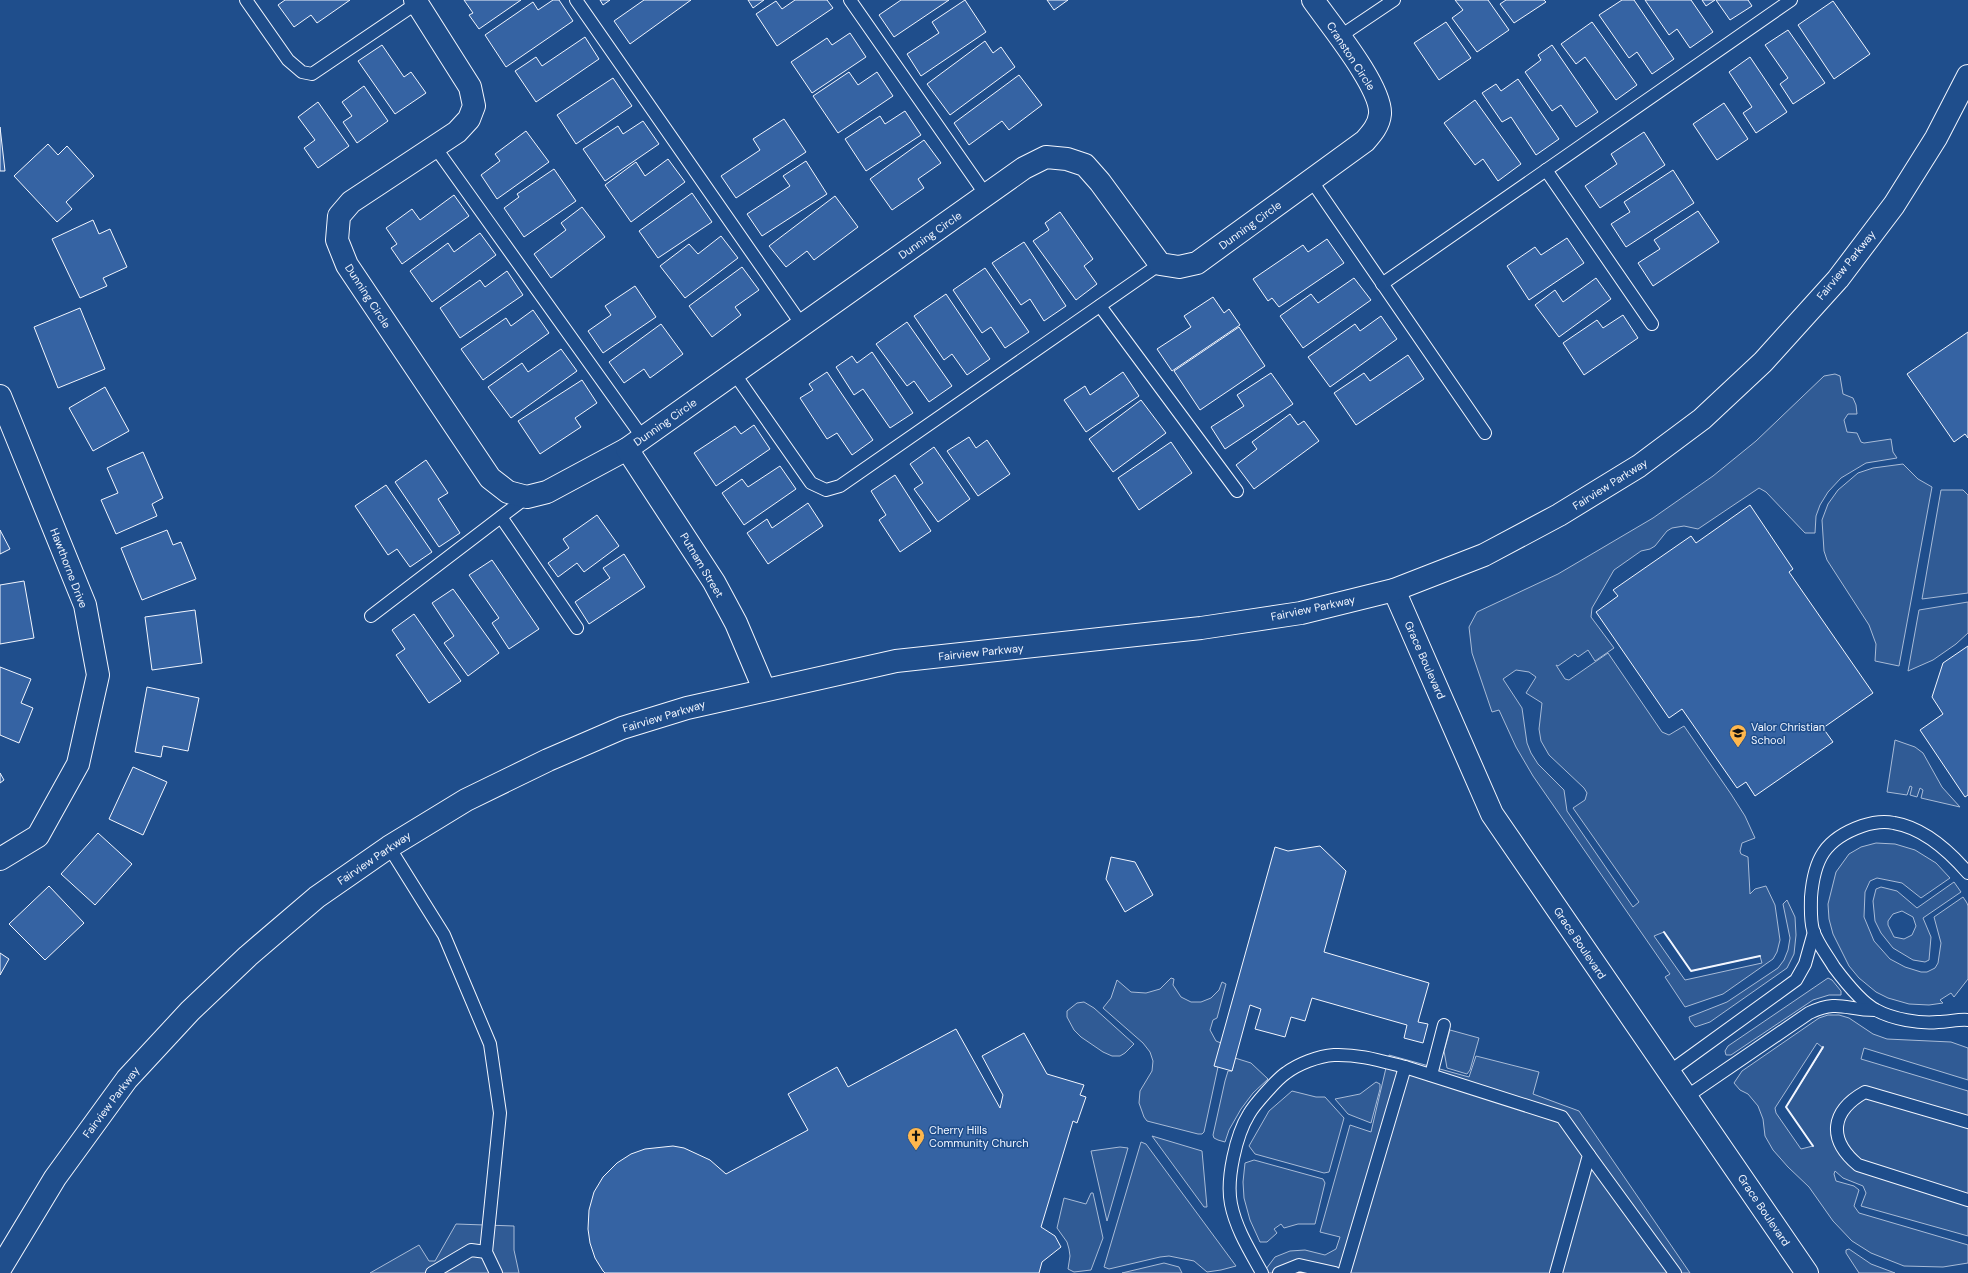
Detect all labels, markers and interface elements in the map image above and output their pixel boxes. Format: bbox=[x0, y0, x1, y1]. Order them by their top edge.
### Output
street label: Cranston Circle bbox=[1324, 19, 1378, 93]
street label: Dunning Circle bbox=[1216, 198, 1284, 252]
street label: Dunning Circle bbox=[896, 208, 964, 262]
street label: Fairview Parkway bbox=[1814, 227, 1878, 303]
street label: Dunning Circle bbox=[342, 261, 394, 331]
street label: Dunning Circle bbox=[631, 395, 699, 449]
street label: Fairview Parkway bbox=[1570, 455, 1650, 513]
street label: Hawthorne Drive bbox=[47, 526, 91, 610]
street label: Putnam Street bbox=[677, 530, 727, 600]
street label: Fairview Parkway bbox=[1270, 592, 1356, 624]
street label: Grace Boulevard bbox=[1402, 619, 1449, 701]
street label: Fairview Parkway bbox=[938, 641, 1024, 663]
street label: Fairview Parkway bbox=[621, 697, 707, 735]
place label: Valor Christian School bbox=[1751, 720, 1825, 747]
school or university icon: Valor Christian School bbox=[1728, 723, 1748, 748]
street label: Fairview Parkway bbox=[335, 828, 413, 888]
street label: Grace Boulevard bbox=[1551, 904, 1609, 982]
street label: Fairview Parkway bbox=[80, 1064, 142, 1140]
place label: Cherry Hills Community Church bbox=[929, 1123, 1029, 1150]
church icon: Cherry Hills Community Church bbox=[906, 1126, 926, 1151]
street label: Grace Boulevard bbox=[1735, 1171, 1793, 1249]

